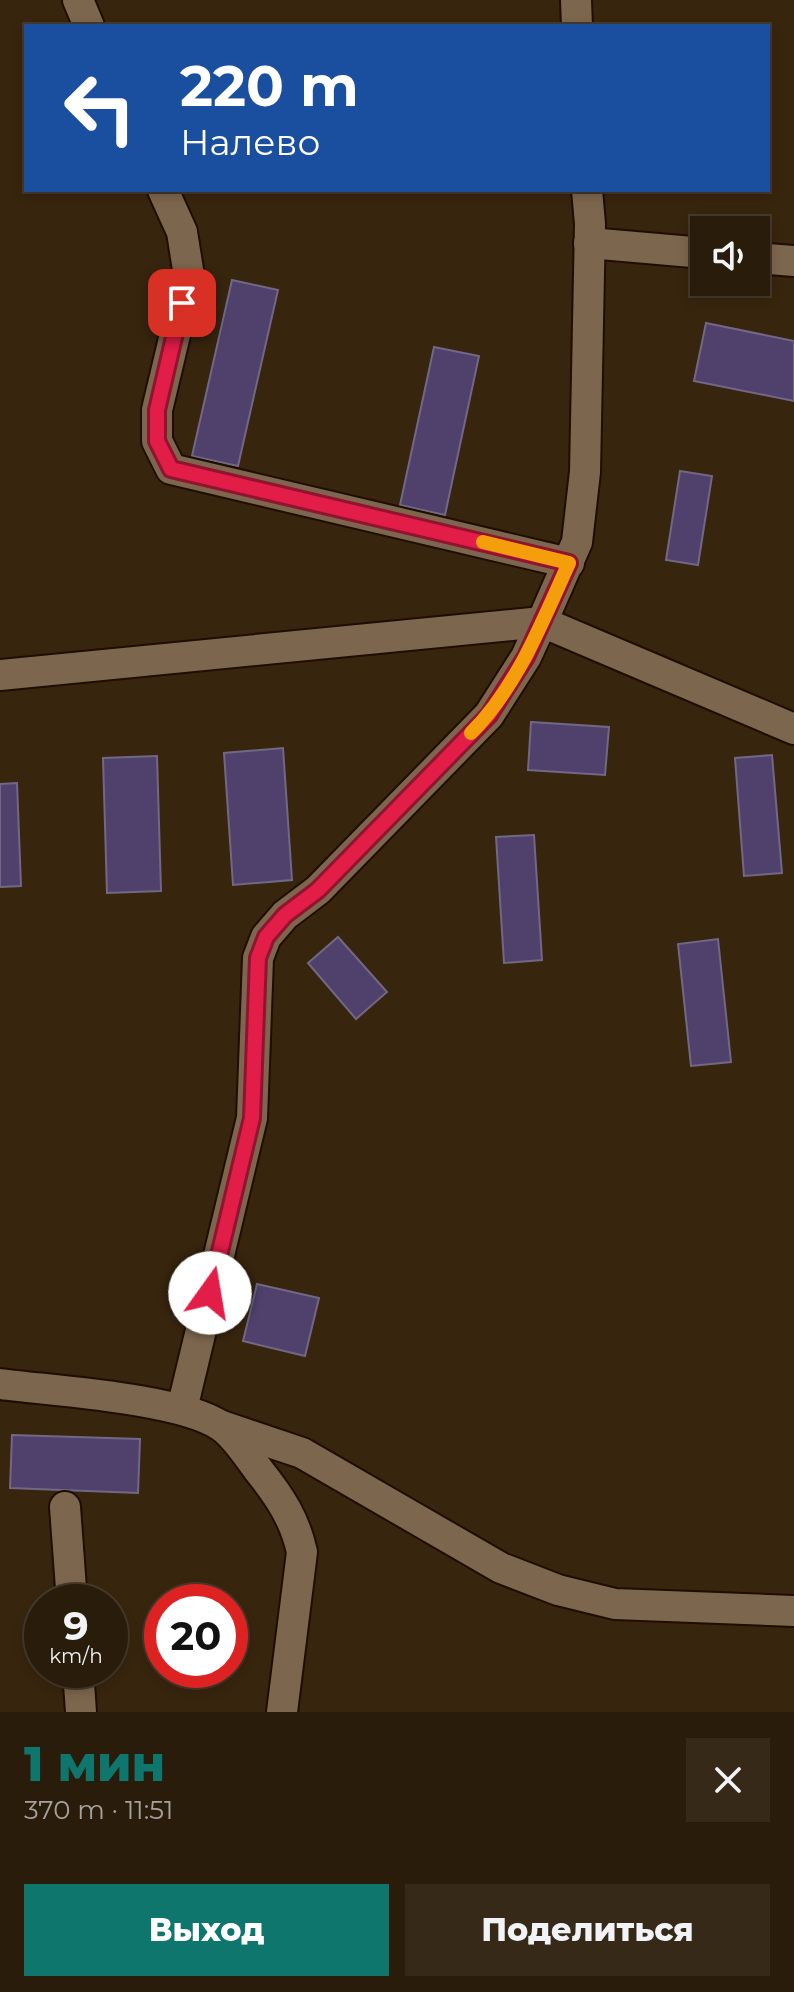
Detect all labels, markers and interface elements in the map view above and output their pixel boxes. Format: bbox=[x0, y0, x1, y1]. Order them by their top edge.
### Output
text: 220 m bbox=[180, 52, 359, 120]
icon: left bbox=[48, 56, 152, 160]
text: Налево bbox=[180, 120, 320, 164]
map controls bbox=[690, 216, 770, 296]
button: sound bbox=[690, 216, 770, 296]
pin bbox=[148, 269, 216, 337]
icon: arrive bbox=[160, 281, 204, 325]
position arrow bbox=[168, 1251, 252, 1335]
speed limit sign: 20 bbox=[144, 1584, 248, 1688]
text: 9 bbox=[63, 1601, 89, 1650]
text: km/h bbox=[49, 1644, 103, 1668]
text: 1 мин bbox=[24, 1735, 165, 1793]
button: close bbox=[686, 1738, 770, 1822]
text: 370 m · 11:51 bbox=[24, 1794, 173, 1826]
button: Выход bbox=[24, 1884, 389, 1976]
button: Поделиться bbox=[405, 1884, 770, 1976]

